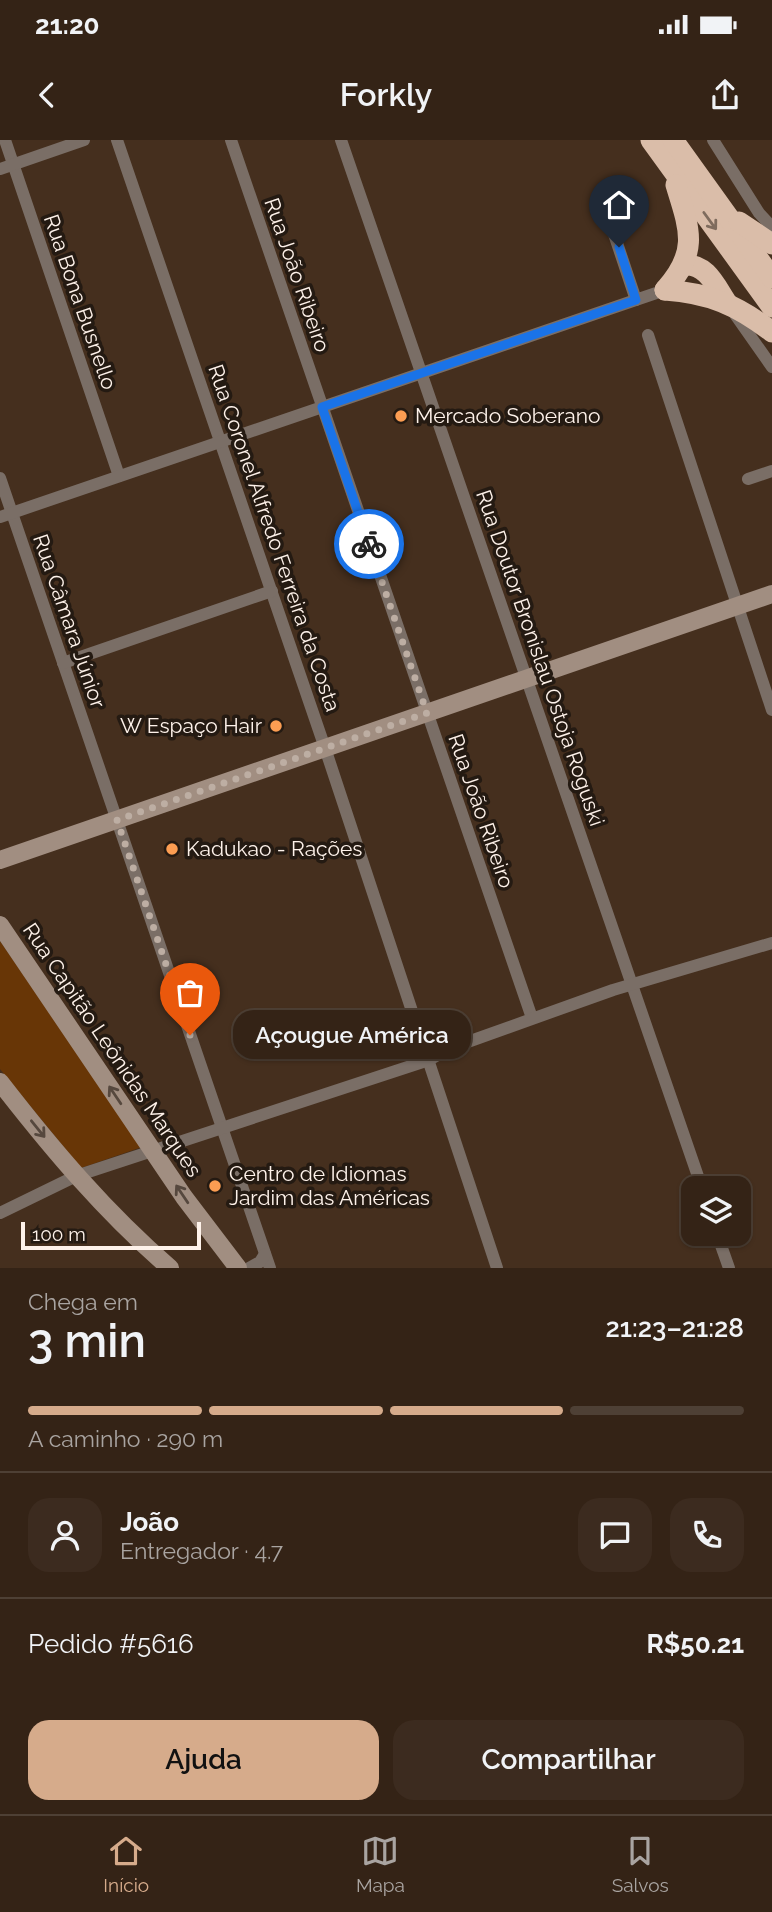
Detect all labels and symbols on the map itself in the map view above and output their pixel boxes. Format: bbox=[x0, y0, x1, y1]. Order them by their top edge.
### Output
pin bbox=[589, 175, 649, 247]
street label: Rua João Ribeiro bbox=[259, 194, 336, 355]
street label: Rua Bona Busnello bbox=[39, 211, 122, 393]
one-way arrow bbox=[703, 211, 717, 230]
street label: Rua Coronel Alfredo Ferreira da Costa bbox=[203, 361, 346, 715]
place label: Mercado Soberano bbox=[415, 403, 601, 428]
marker: Mercado Soberano bbox=[393, 408, 409, 424]
street label: Rua Doutor Bronislau Ostoja Roguski bbox=[471, 486, 610, 829]
courier bbox=[334, 509, 404, 579]
street label: Rua Câmara Júnior bbox=[28, 531, 111, 712]
place label: W Espaço Hair bbox=[120, 713, 263, 738]
marker: W Espaço Hair bbox=[268, 718, 284, 734]
street label: Rua João Ribeiro bbox=[443, 730, 520, 891]
place label: Kadukao - Rações bbox=[186, 836, 362, 861]
marker: Kadukao - Rações bbox=[164, 841, 180, 857]
street label: Rua Capitão Leônidas Marques bbox=[18, 918, 207, 1181]
pin bbox=[160, 963, 220, 1035]
callout: Açougue América bbox=[232, 1010, 470, 1060]
one-way arrow bbox=[107, 1086, 122, 1105]
one-way arrow bbox=[30, 1120, 45, 1138]
place label: Centro de Idiomas Jardim das Américas bbox=[229, 1161, 430, 1210]
marker: Centro de Idiomas Jardim das Américas bbox=[207, 1178, 223, 1194]
one-way arrow bbox=[175, 1185, 189, 1204]
scale bar bbox=[21, 1219, 201, 1251]

